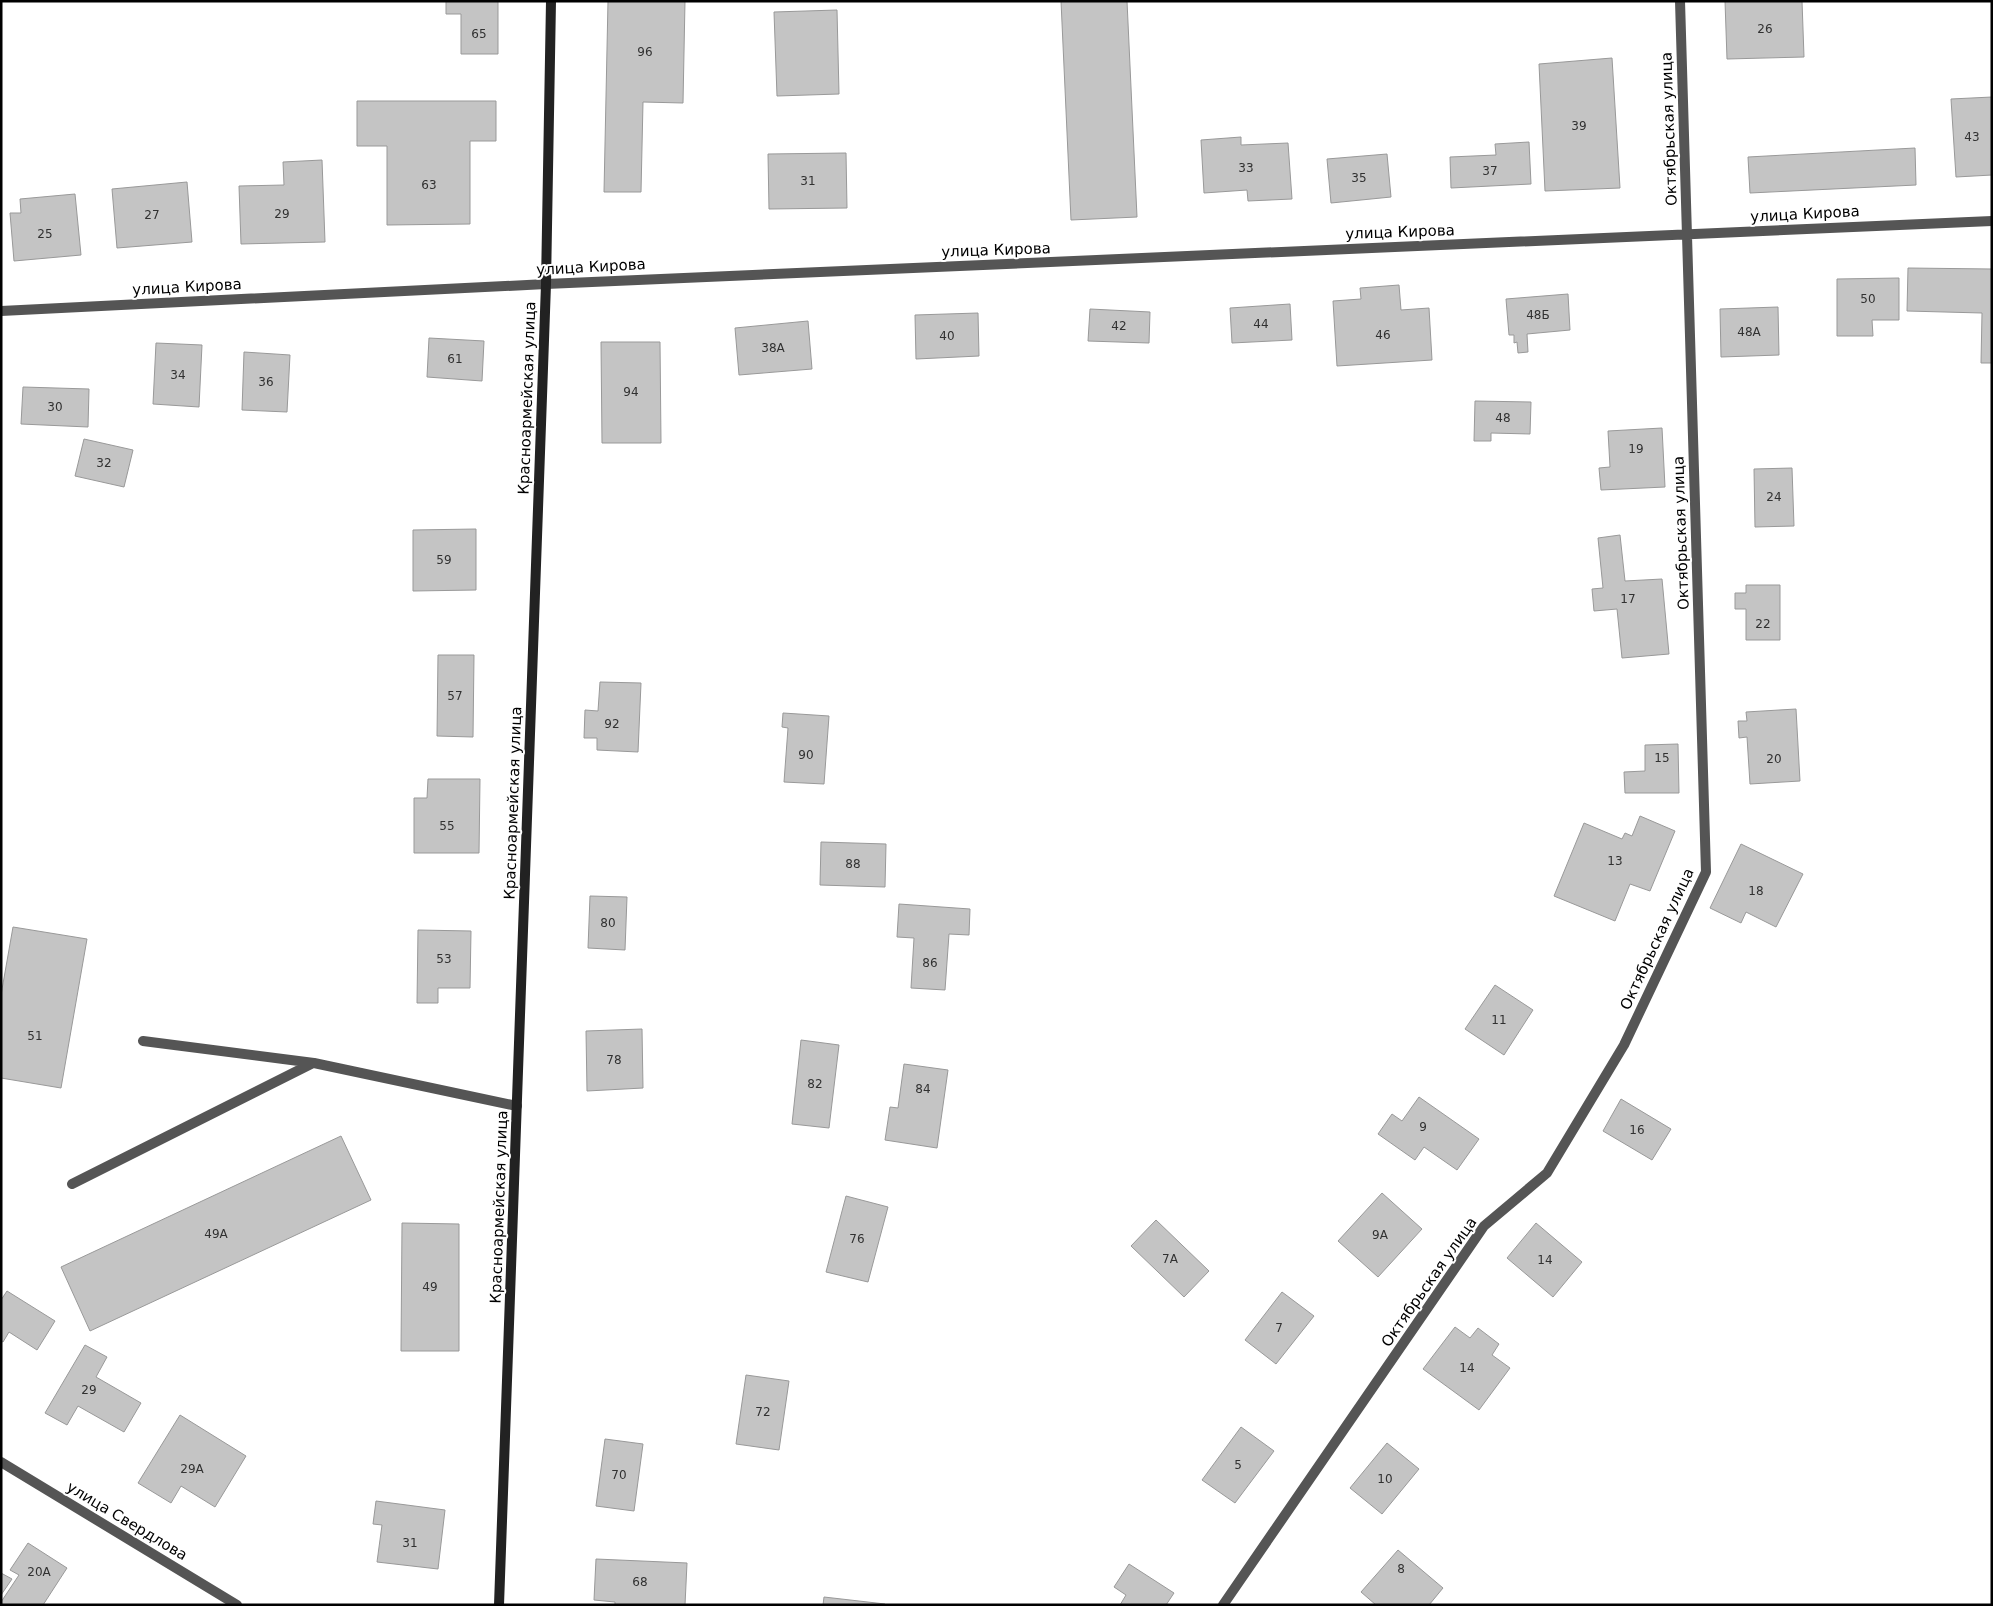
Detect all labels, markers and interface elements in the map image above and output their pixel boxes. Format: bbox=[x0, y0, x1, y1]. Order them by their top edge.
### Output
house number: 26 bbox=[1757, 22, 1773, 36]
house number: 65 bbox=[471, 27, 487, 41]
house number: 96 bbox=[637, 45, 653, 59]
street label: Октябрьская улица bbox=[1657, 52, 1681, 206]
house number: 39 bbox=[1571, 119, 1587, 133]
house number: 43 bbox=[1964, 130, 1980, 144]
house number: 33 bbox=[1238, 161, 1254, 175]
house number: 37 bbox=[1482, 164, 1498, 178]
house number: 35 bbox=[1351, 171, 1367, 185]
house number: 31 bbox=[800, 174, 816, 188]
house number: 63 bbox=[421, 178, 437, 192]
street label: улица Кирова bbox=[1750, 202, 1860, 226]
house number: 29 bbox=[274, 207, 290, 221]
house number: 27 bbox=[144, 208, 160, 222]
street label: улица Кирова bbox=[1345, 221, 1455, 243]
house number: 25 bbox=[37, 227, 53, 241]
street label: улица Кирова bbox=[941, 239, 1051, 261]
street label: улица Кирова bbox=[536, 255, 646, 279]
street label: улица Кирова bbox=[132, 275, 242, 299]
house number: 50 bbox=[1860, 292, 1876, 306]
street label: Красноармейская улица bbox=[515, 301, 539, 495]
house number: 48Б bbox=[1526, 308, 1550, 322]
house number: 44 bbox=[1253, 317, 1269, 331]
house number: 42 bbox=[1111, 319, 1127, 333]
house number: 48А bbox=[1737, 325, 1762, 339]
house number: 46 bbox=[1375, 328, 1391, 342]
house number: 40 bbox=[939, 329, 955, 343]
house number: 38А bbox=[761, 341, 786, 355]
house number: 61 bbox=[447, 352, 463, 366]
house number: 34 bbox=[170, 368, 186, 382]
house number: 36 bbox=[258, 375, 274, 389]
house number: 94 bbox=[623, 385, 639, 399]
house number: 30 bbox=[47, 400, 63, 414]
house number: 48 bbox=[1495, 411, 1511, 425]
house number: 19 bbox=[1628, 442, 1644, 456]
house number: 32 bbox=[96, 456, 112, 470]
street label: Октябрьская улица bbox=[1669, 456, 1693, 610]
house number: 24 bbox=[1766, 490, 1782, 504]
house number: 59 bbox=[436, 553, 452, 567]
house number: 17 bbox=[1620, 592, 1636, 606]
house number: 22 bbox=[1755, 617, 1771, 631]
house number: 57 bbox=[447, 689, 463, 703]
street label: Красноармейская улица bbox=[501, 706, 525, 900]
house number: 92 bbox=[604, 717, 620, 731]
house number: 90 bbox=[798, 748, 814, 762]
house number: 15 bbox=[1654, 751, 1670, 765]
house number: 20 bbox=[1766, 752, 1782, 766]
house number: 55 bbox=[439, 819, 455, 833]
house number: 13 bbox=[1607, 854, 1623, 868]
house number: 88 bbox=[845, 857, 861, 871]
street label: Октябрьская улица bbox=[1616, 865, 1698, 1013]
house number: 18 bbox=[1748, 884, 1764, 898]
house number: 80 bbox=[600, 916, 616, 930]
house number: 53 bbox=[436, 952, 452, 966]
house number: 86 bbox=[922, 956, 938, 970]
house number: 11 bbox=[1491, 1013, 1507, 1027]
house number: 51 bbox=[27, 1029, 43, 1043]
house number: 78 bbox=[606, 1053, 622, 1067]
house number: 82 bbox=[807, 1077, 823, 1091]
house number: 84 bbox=[915, 1082, 931, 1096]
street label: Красноармейская улица bbox=[487, 1110, 511, 1304]
house number: 9 bbox=[1419, 1120, 1427, 1134]
house number: 16 bbox=[1629, 1123, 1645, 1137]
street label: Октябрьская улица bbox=[1377, 1214, 1481, 1350]
house number: 49А bbox=[204, 1227, 229, 1241]
house number: 9А bbox=[1372, 1228, 1389, 1242]
house number: 76 bbox=[849, 1232, 865, 1246]
house number: 7А bbox=[1162, 1252, 1179, 1266]
house number: 14 bbox=[1537, 1253, 1553, 1267]
house number: 49 bbox=[422, 1280, 438, 1294]
house number: 7 bbox=[1275, 1321, 1283, 1335]
house number: 14 bbox=[1459, 1361, 1475, 1375]
house number: 29 bbox=[81, 1383, 97, 1397]
house number: 72 bbox=[755, 1405, 771, 1419]
house number: 5 bbox=[1234, 1458, 1242, 1472]
house number: 29А bbox=[180, 1462, 205, 1476]
house number: 70 bbox=[611, 1468, 627, 1482]
house number: 10 bbox=[1377, 1472, 1393, 1486]
street label: улица Свердлова bbox=[63, 1478, 191, 1564]
house number: 31 bbox=[402, 1536, 418, 1550]
house number: 8 bbox=[1397, 1562, 1405, 1576]
house number: 20А bbox=[27, 1565, 52, 1579]
house number: 68 bbox=[632, 1575, 648, 1589]

